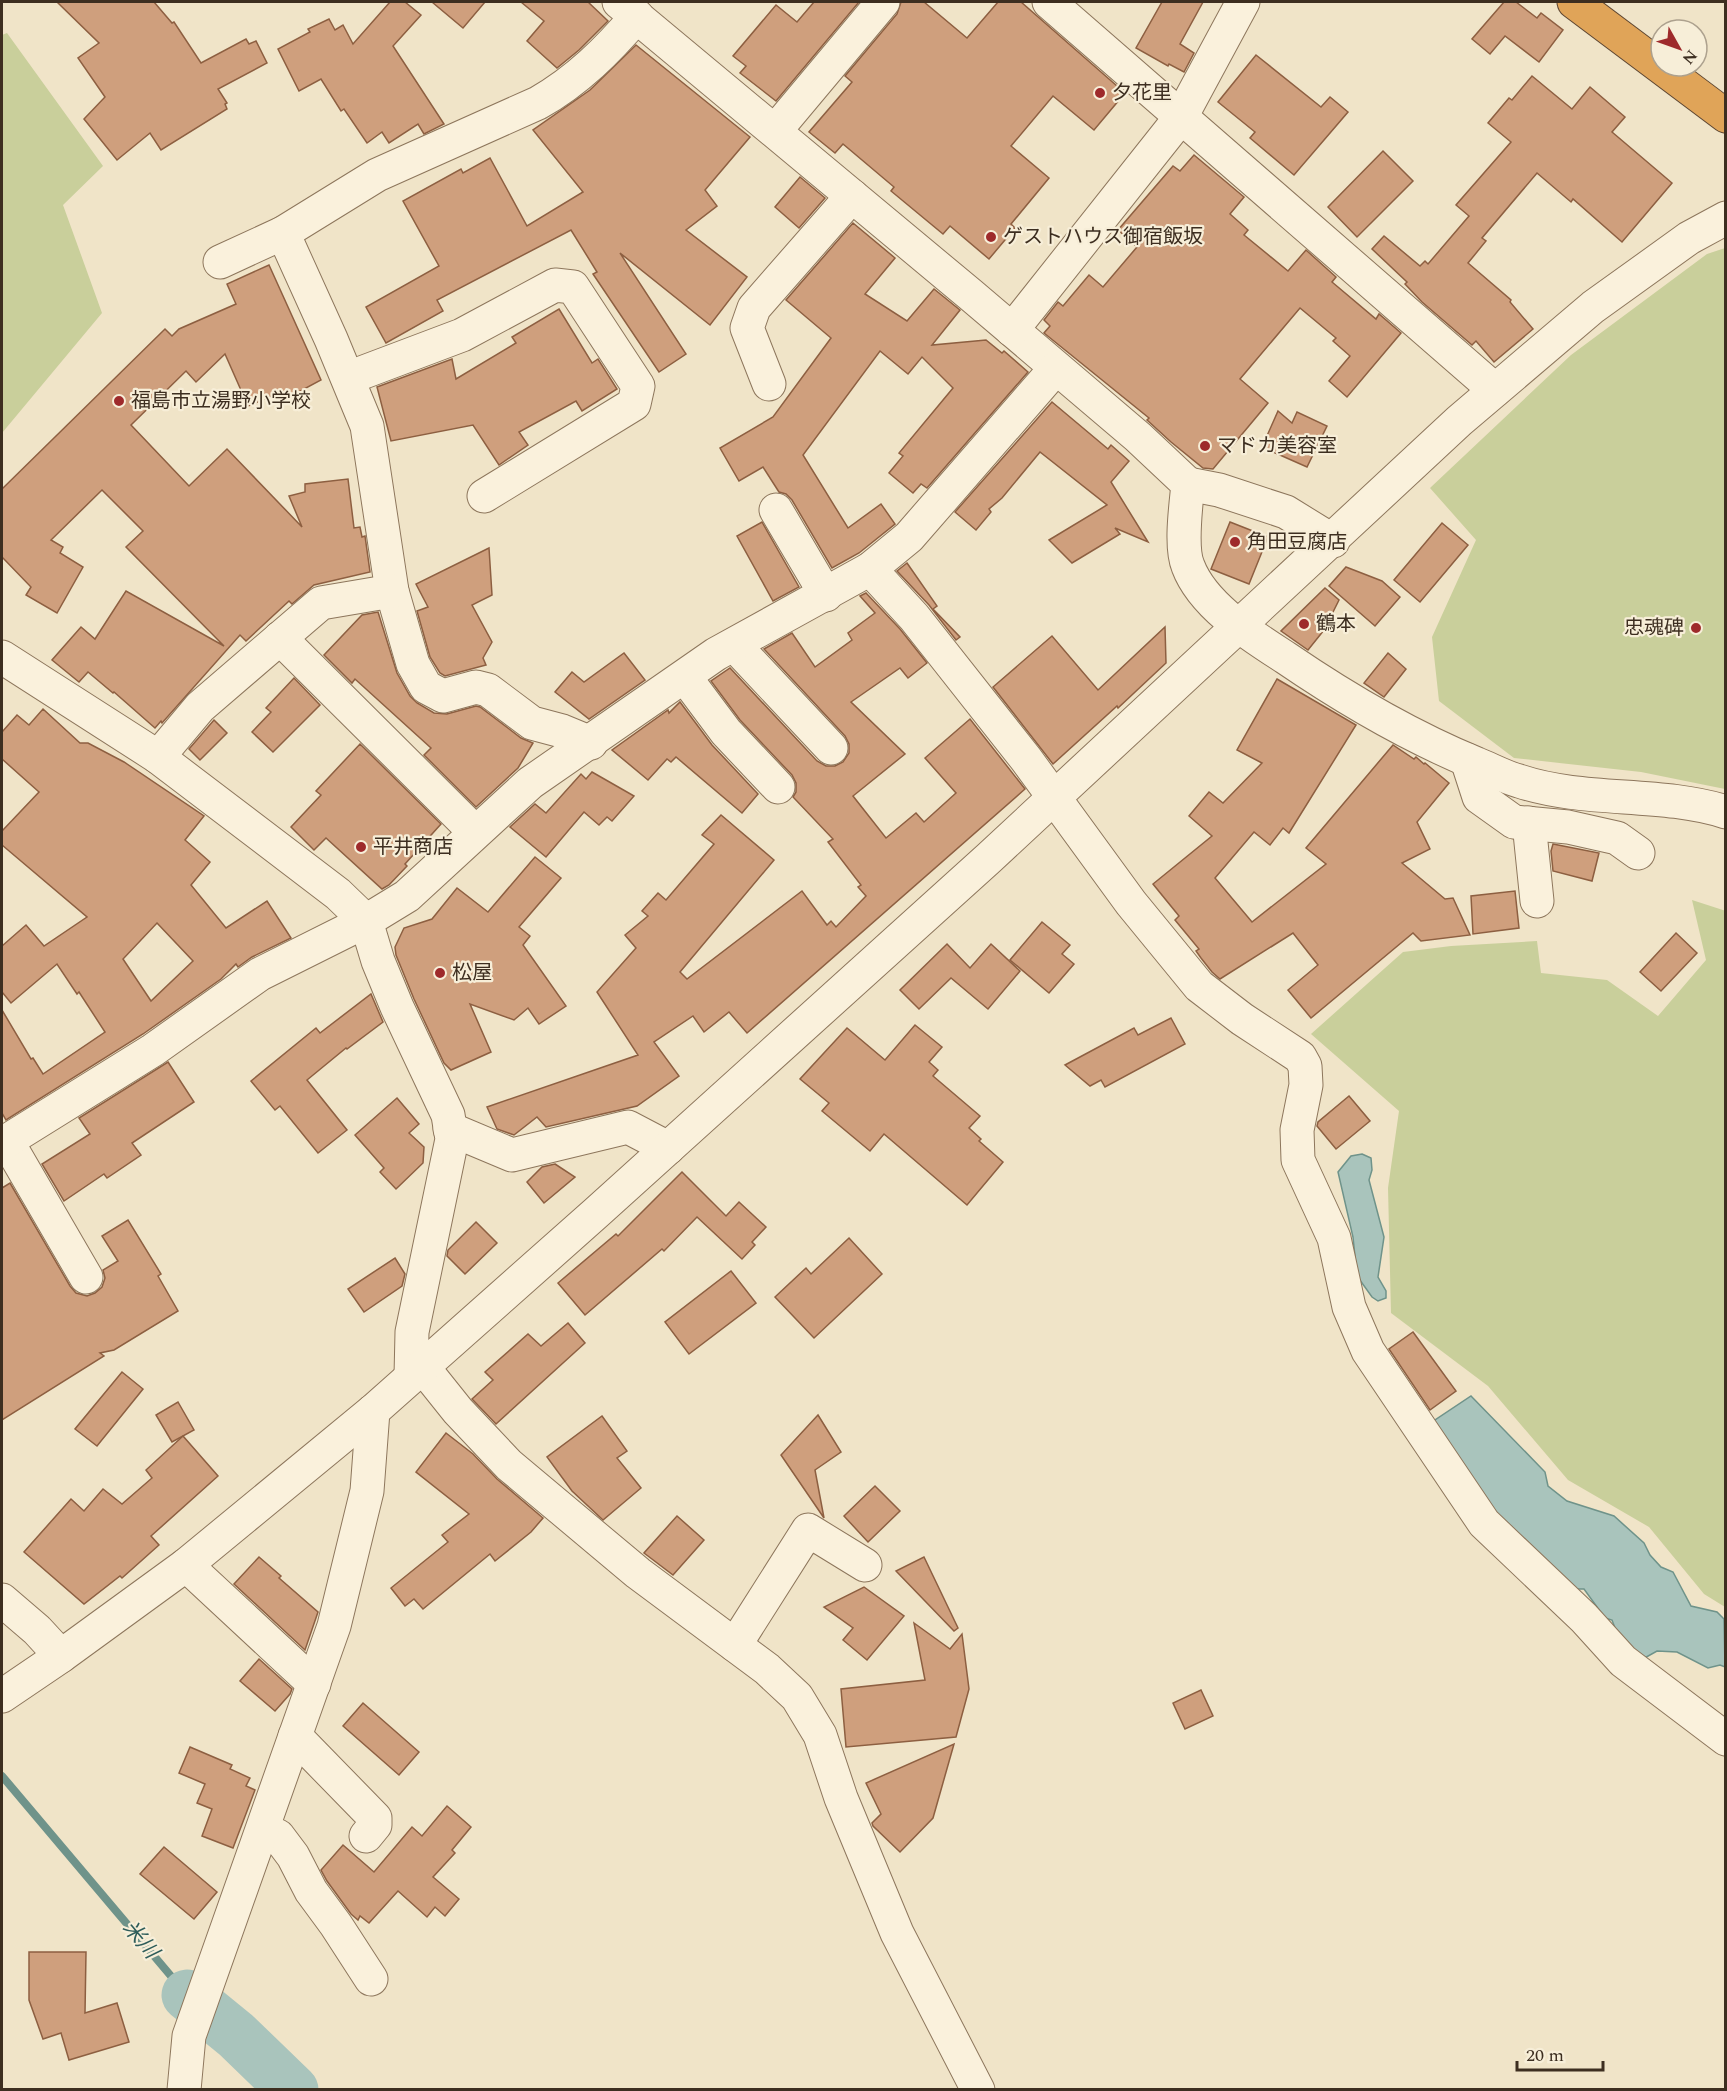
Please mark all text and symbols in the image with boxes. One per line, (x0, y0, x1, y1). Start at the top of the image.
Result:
north arrow (1649, 18, 1709, 78)
text: N (1676, 44, 1703, 70)
place label: 夕花里 (1112, 78, 1172, 108)
marker: 夕花里 (1093, 86, 1107, 100)
place label: ゲストハウス御宿飯坂 (1003, 222, 1203, 252)
marker: ゲストハウス御宿飯坂 (984, 230, 998, 244)
place label: 福島市立湯野小学校 (131, 386, 311, 416)
marker: 福島市立湯野小学校 (112, 394, 126, 408)
place label: マドカ美容室 (1217, 431, 1337, 461)
marker: マドカ美容室 (1198, 439, 1212, 453)
place label: 角田豆腐店 (1247, 527, 1347, 557)
marker: 角田豆腐店 (1228, 535, 1242, 549)
place label: 鶴本 (1316, 609, 1356, 639)
place label: 忠魂碑 (1624, 613, 1684, 643)
marker: 鶴本 (1297, 617, 1311, 631)
marker: 忠魂碑 (1689, 621, 1703, 635)
place label: 平井商店 (373, 832, 453, 862)
marker: 平井商店 (354, 840, 368, 854)
place label: 松屋 (452, 958, 492, 988)
marker: 松屋 (433, 966, 447, 980)
water label: 米川 (114, 1914, 167, 1968)
scale bar (1517, 2034, 1602, 2072)
text: 20 m (1526, 2042, 1564, 2069)

